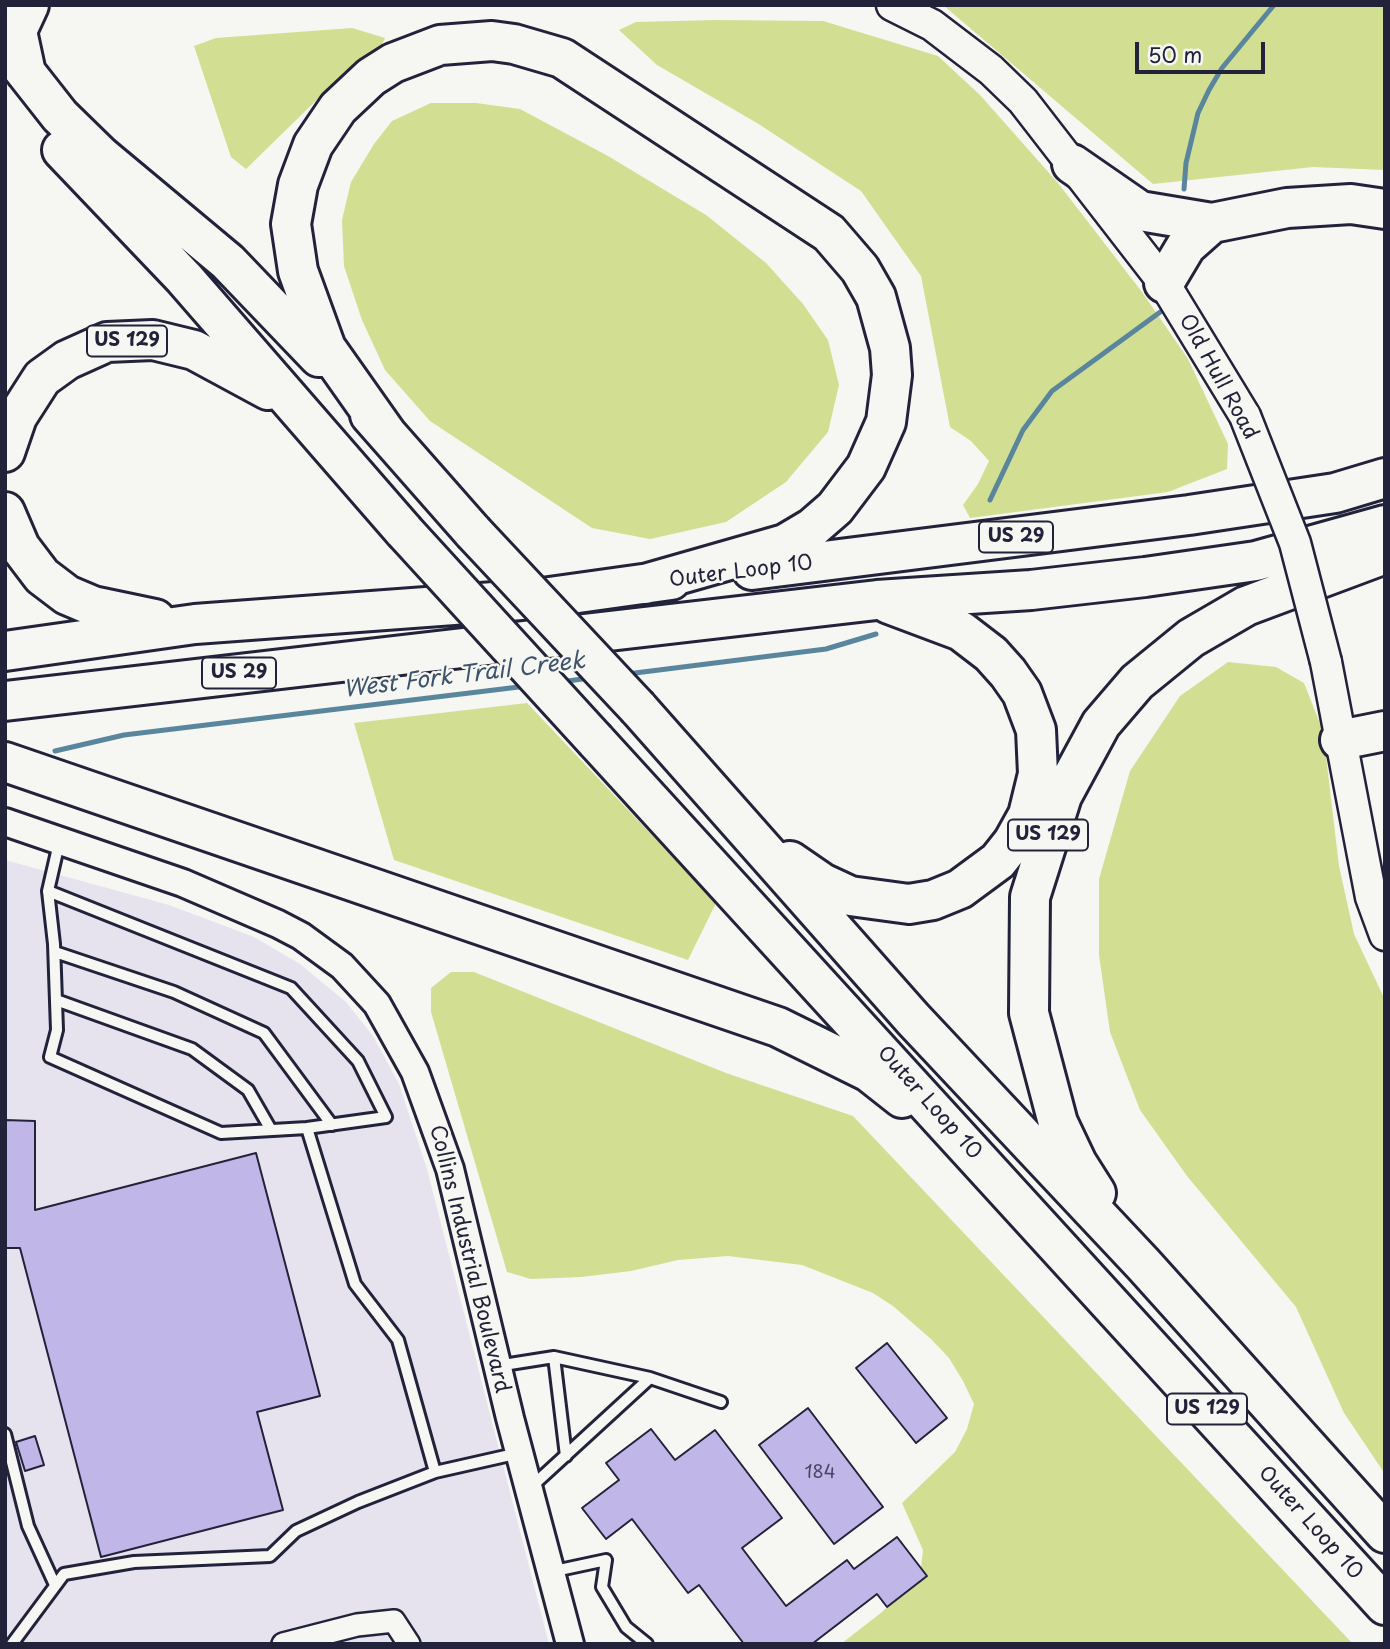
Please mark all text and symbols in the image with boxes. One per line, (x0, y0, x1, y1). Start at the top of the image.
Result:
scale bar (1138, 28, 1268, 72)
text: 50 m (1148, 38, 1202, 70)
street label: Old Hull Road (1173, 310, 1263, 444)
road number: US 129 (87, 326, 167, 356)
road number: US 29 (979, 522, 1053, 552)
street label: Outer Loop 10 (668, 551, 814, 593)
water label: West Fork Trail Creek (341, 647, 587, 705)
road number: US 29 (202, 658, 276, 688)
road number: US 129 (1008, 820, 1088, 850)
street label: Outer Loop 10 (871, 1041, 987, 1165)
street label: Collins Industrial Boulevard (423, 1122, 515, 1396)
road number: US 129 (1167, 1394, 1247, 1424)
street label: Outer Loop 10 (1252, 1461, 1368, 1585)
house number: 184 (804, 1462, 836, 1484)

